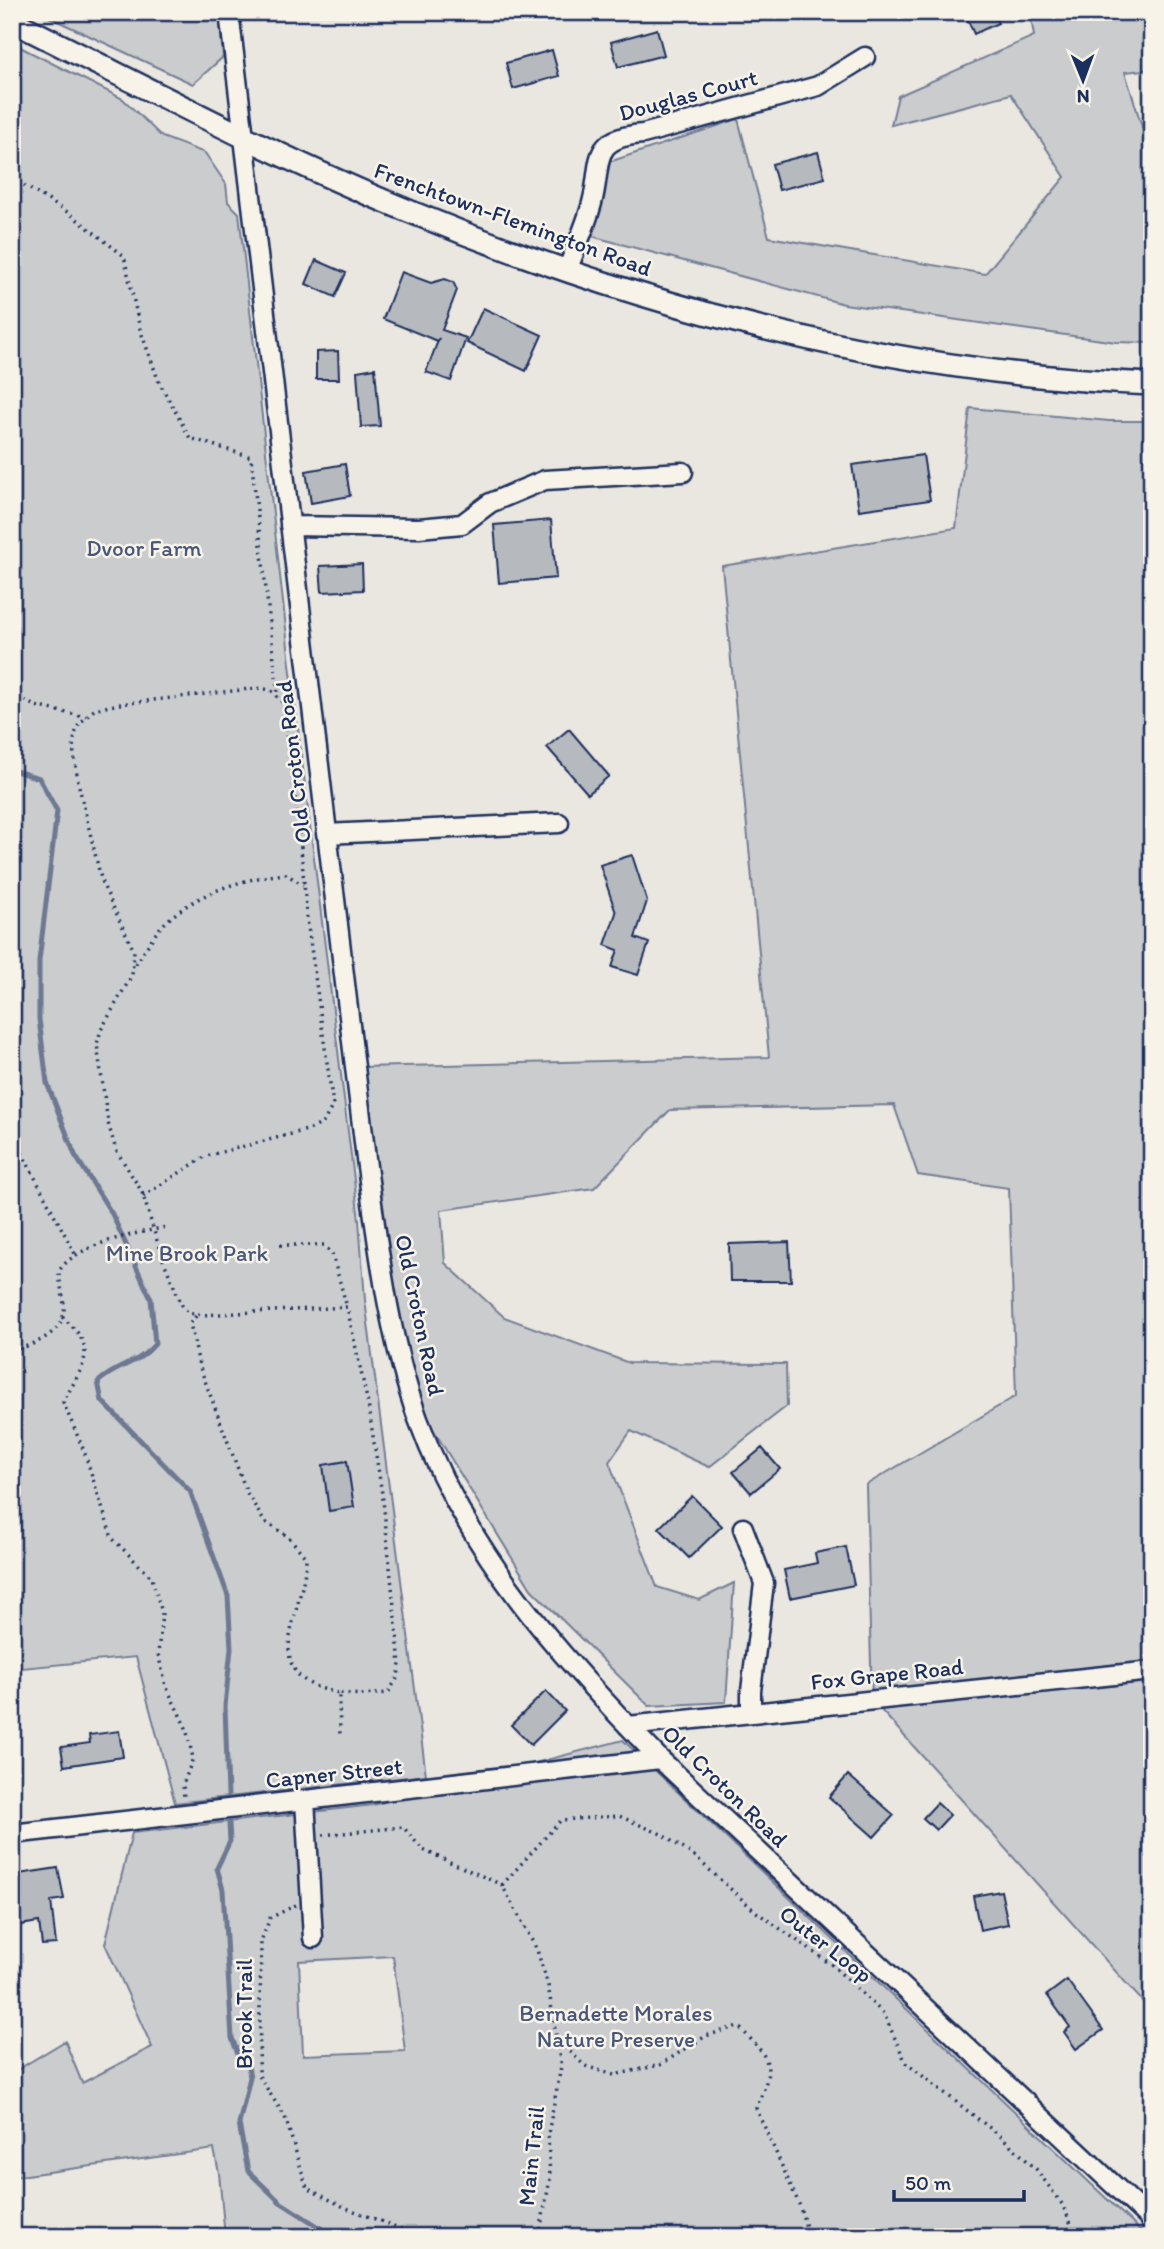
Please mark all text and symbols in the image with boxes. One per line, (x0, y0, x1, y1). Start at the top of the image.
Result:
north arrow (1048, 46, 1118, 116)
street label: Douglas Court (616, 63, 761, 127)
text: N (1077, 85, 1090, 108)
street label: Frenchtown-Flemington Road (371, 156, 655, 282)
park label: Dvoor Farm (86, 534, 202, 562)
street label: Old Croton Road (269, 678, 317, 845)
street label: Old Croton Road (389, 1232, 451, 1399)
park label: Mine Brook Park (106, 1239, 268, 1267)
street label: Fox Grape Road (809, 1652, 965, 1696)
street label: Old Croton Road (656, 1719, 794, 1853)
street label: Capner Street (264, 1752, 404, 1794)
street label: Outer Loop (774, 1899, 878, 1989)
street label: Brook Trail (230, 1958, 258, 2069)
park label: Bernadette Morales Nature Preserve (519, 1999, 713, 2053)
street label: Main Trail (512, 2104, 550, 2207)
scale bar (894, 2158, 1024, 2202)
text: 50 m (905, 2170, 952, 2195)

